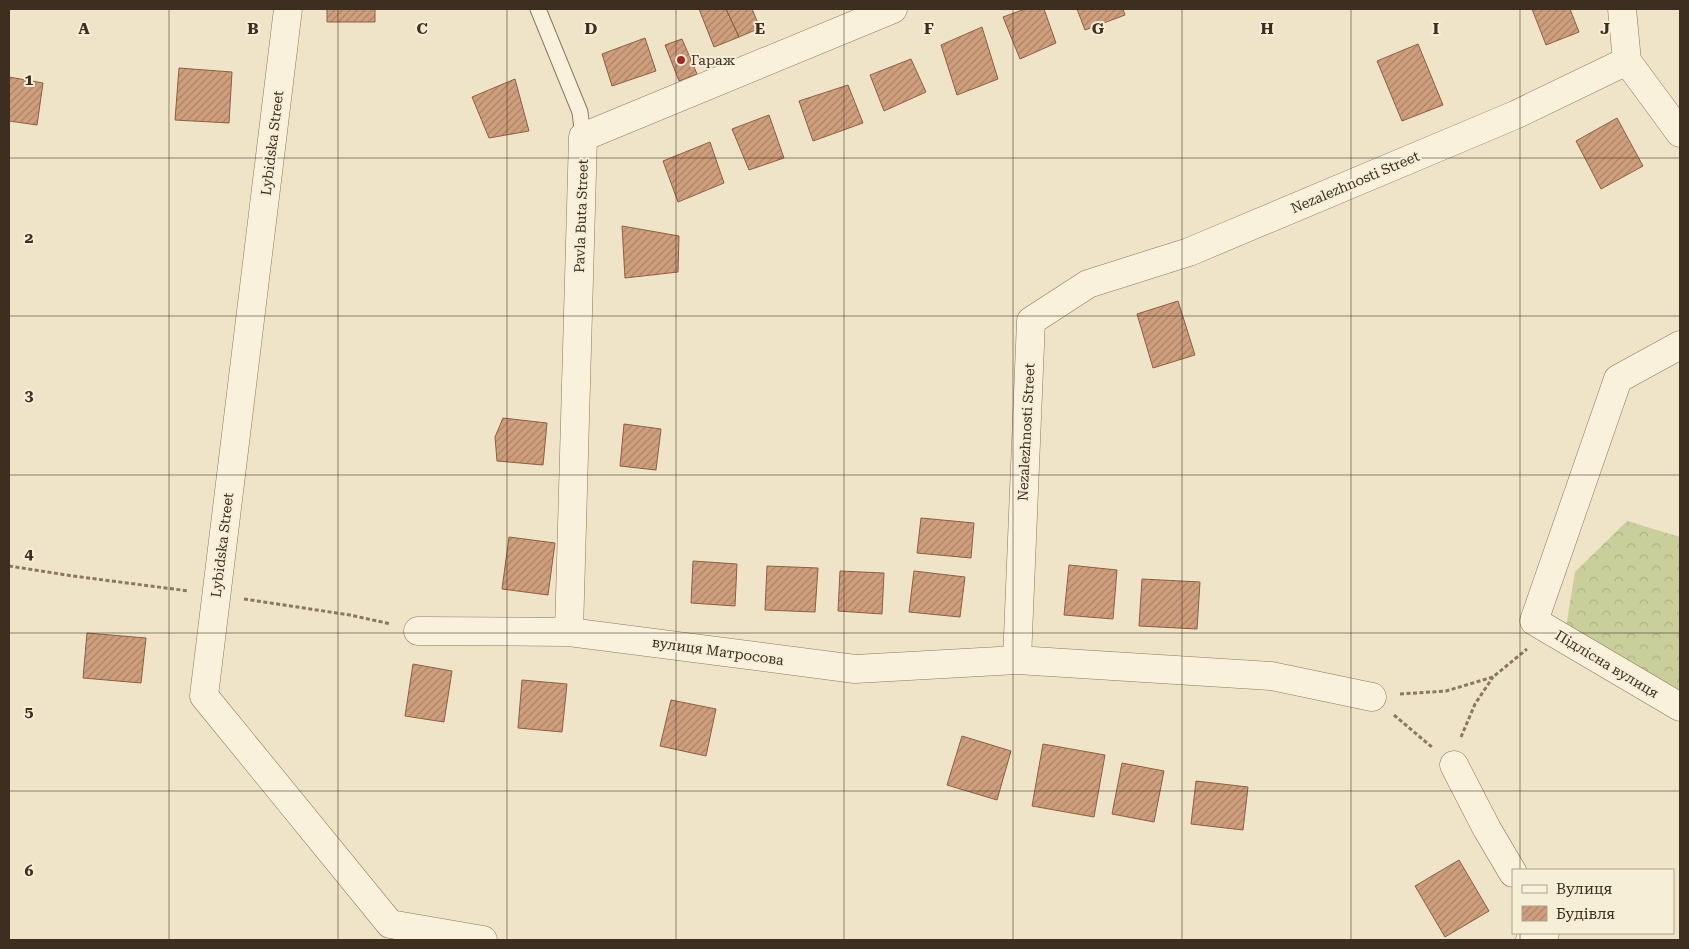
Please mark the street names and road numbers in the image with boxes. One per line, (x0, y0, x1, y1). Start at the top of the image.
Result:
street label: Lybidska Street (258, 90, 286, 196)
street label: Nezalezhnosti Street (1288, 148, 1422, 216)
street label: Pavla Buta Street (571, 159, 591, 273)
street label: Nezalezhnosti Street (1014, 363, 1038, 501)
street label: Lybidska Street (208, 492, 236, 598)
street label: Підлісна вулиця (1553, 627, 1661, 701)
street label: вулиця Матросова (651, 634, 785, 668)

